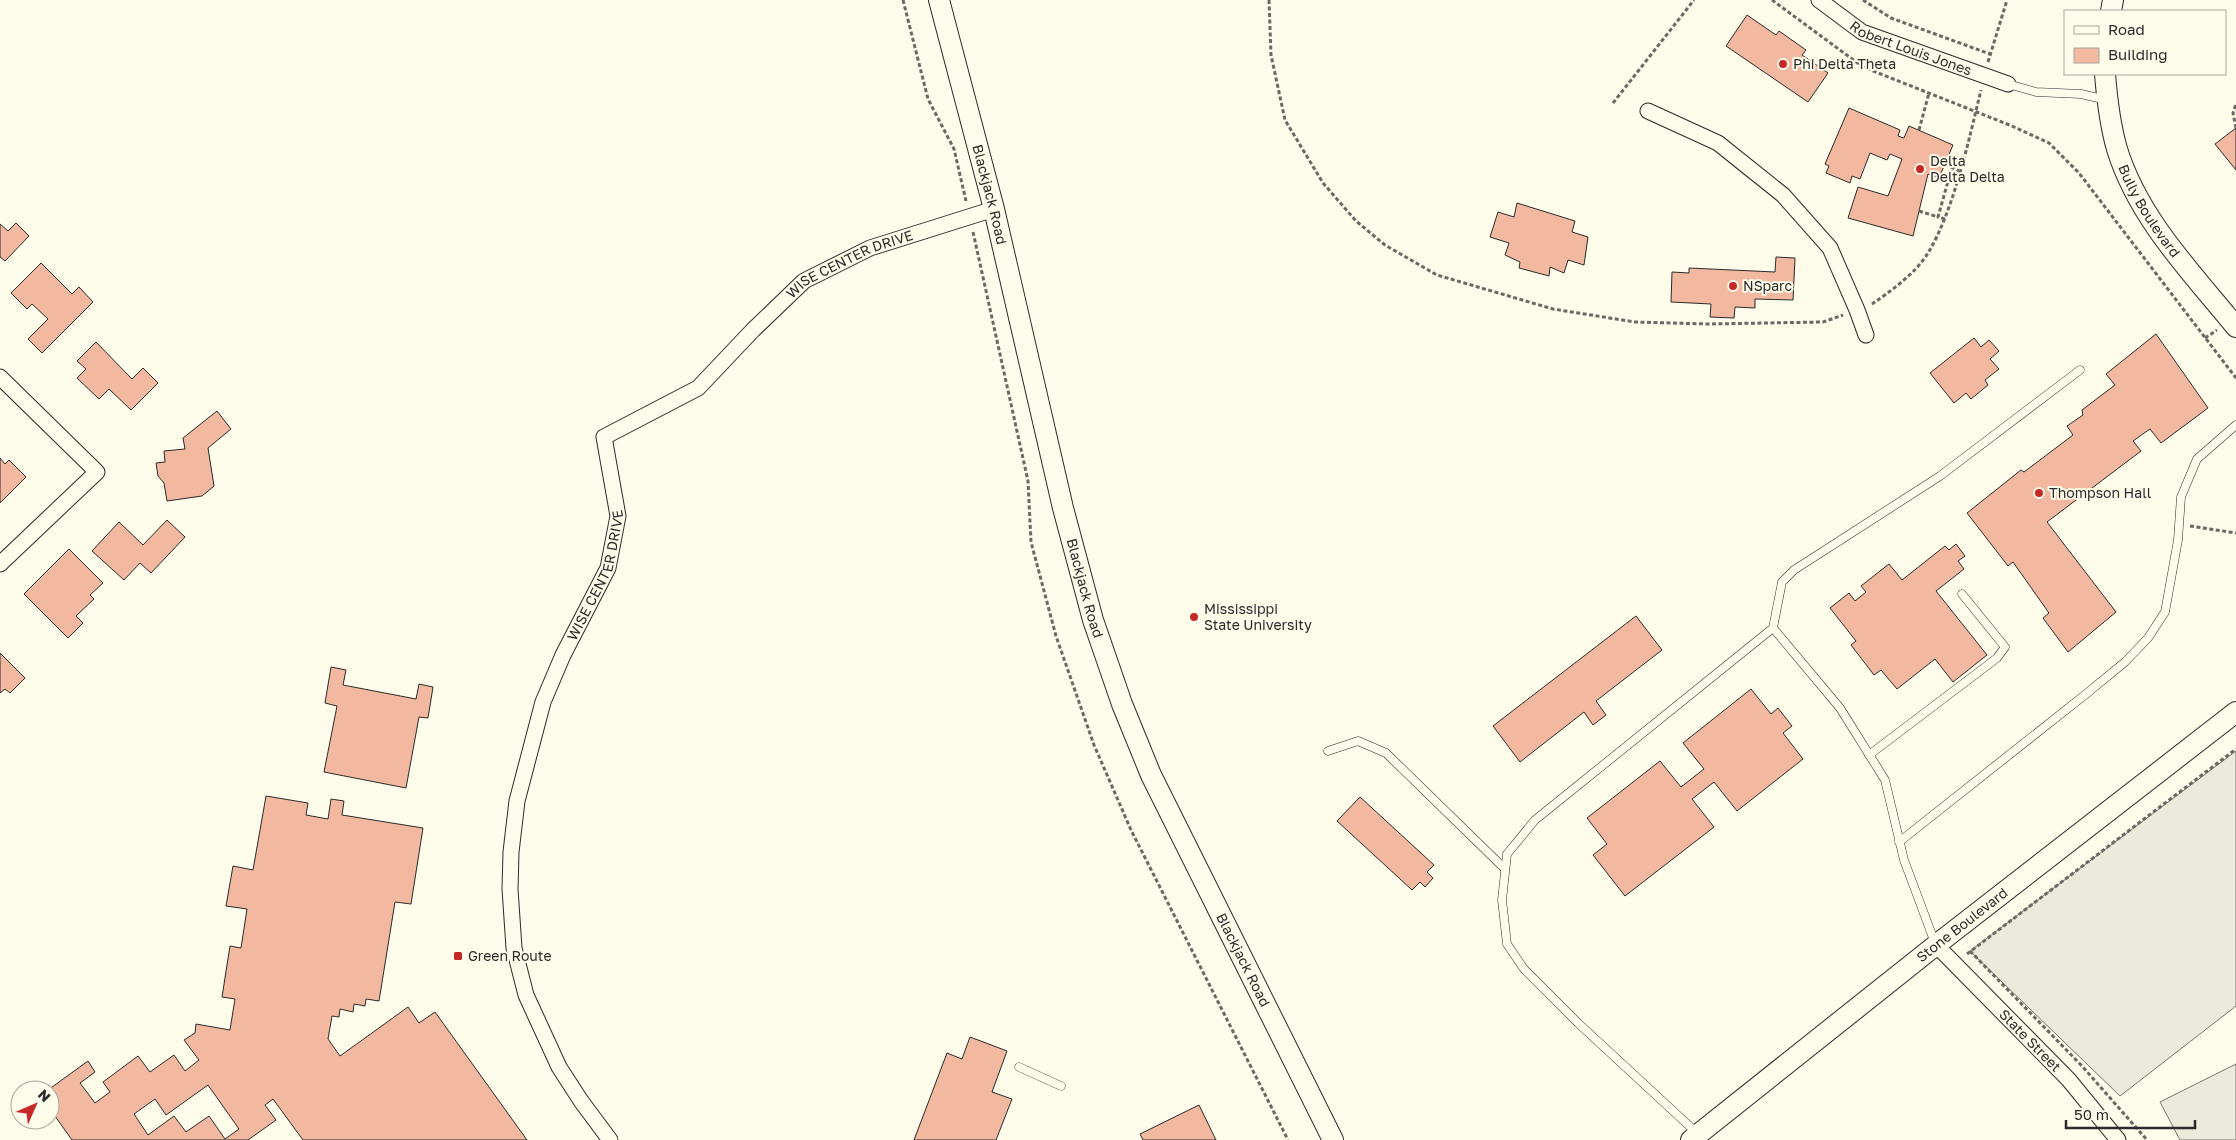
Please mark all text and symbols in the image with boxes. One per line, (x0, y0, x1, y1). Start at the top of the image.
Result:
legend (2064, 10, 2226, 75)
street label: Robert Louis Jones (1847, 17, 1974, 78)
text: Road (2108, 20, 2145, 38)
text: Building (2108, 45, 2168, 63)
place label: Phi Delta Theta (1793, 55, 1896, 72)
marker: Phi Delta Theta (1777, 58, 1789, 70)
street label: Blackjack Road (969, 143, 1011, 246)
place label: Delta Delta Delta (1930, 152, 2005, 185)
street label: Bully Boulevard (2115, 162, 2184, 260)
marker: Delta Delta Delta (1914, 163, 1926, 175)
street label: WISE CENTER DRIVE (782, 226, 915, 302)
place label: NSparc (1743, 277, 1792, 294)
marker: NSparc (1727, 280, 1739, 292)
place label: Thompson Hall (2049, 484, 2151, 501)
marker: Thompson Hall (2033, 487, 2045, 499)
street label: WISE CENTER DRIVE (563, 509, 626, 643)
street label: Blackjack Road (1064, 536, 1107, 640)
place label: Mississippi State University (1204, 600, 1312, 633)
marker: Mississippi State University (1188, 611, 1200, 623)
street label: Stone Boulevard (1913, 884, 2011, 965)
street label: Blackjack Road (1213, 910, 1274, 1009)
place label: Green Route (468, 947, 552, 964)
marker: Green Route (452, 950, 464, 962)
street label: State Street (1996, 1005, 2065, 1075)
north arrow (10, 1080, 60, 1130)
text: N (35, 1086, 54, 1105)
scale bar (2066, 1098, 2195, 1130)
text: 50 m (2074, 1105, 2109, 1123)

